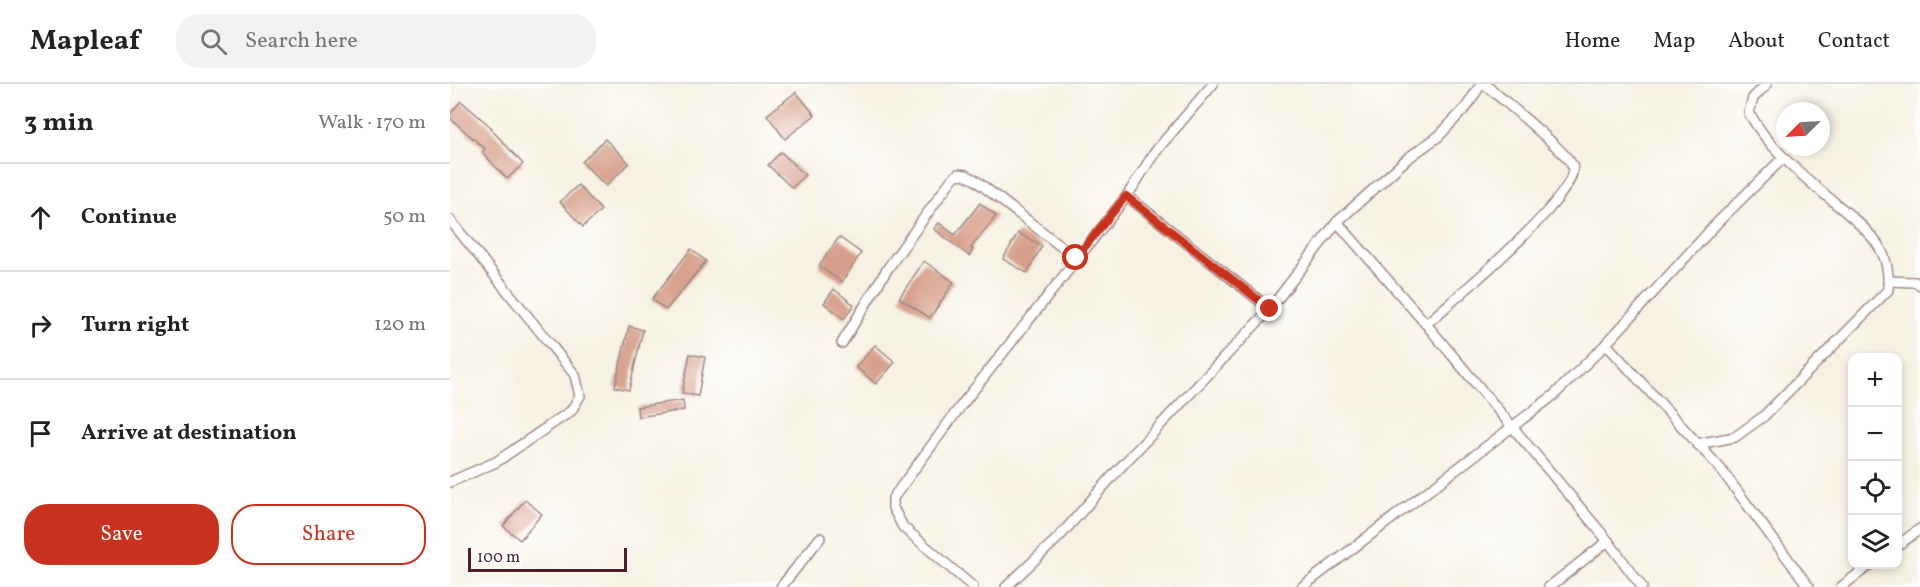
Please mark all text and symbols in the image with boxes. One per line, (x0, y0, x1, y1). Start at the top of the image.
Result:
search box (176, 14, 596, 68)
text: Mapleaf (30, 22, 140, 61)
icon: search (197, 25, 230, 58)
text: Search here (245, 26, 358, 57)
text: Home (1565, 27, 1620, 56)
text: Map (1653, 27, 1695, 56)
text: About (1728, 27, 1785, 56)
text: Contact (1818, 27, 1890, 56)
north arrow (1776, 102, 1830, 156)
text: 3 min (24, 105, 94, 141)
text: Walk · 170 m (318, 109, 426, 137)
icon: ahead (24, 201, 57, 234)
text: Continue (81, 202, 177, 233)
text: 50 m (383, 203, 426, 231)
route start (1062, 244, 1088, 270)
route end (1256, 295, 1282, 321)
icon: right (24, 309, 57, 342)
text: Turn right (81, 310, 189, 341)
text: 120 m (374, 311, 426, 339)
map controls (1848, 353, 1902, 569)
button: + (1848, 353, 1902, 407)
button: − (1848, 407, 1902, 461)
icon: arrive (24, 417, 57, 450)
text: Arrive at destination (81, 418, 297, 449)
button: locate (1848, 461, 1902, 515)
button: Save (24, 504, 219, 565)
button: Share (231, 504, 426, 565)
button: layers (1848, 515, 1902, 569)
scale bar (468, 545, 627, 572)
text: 100 m (477, 547, 520, 569)

